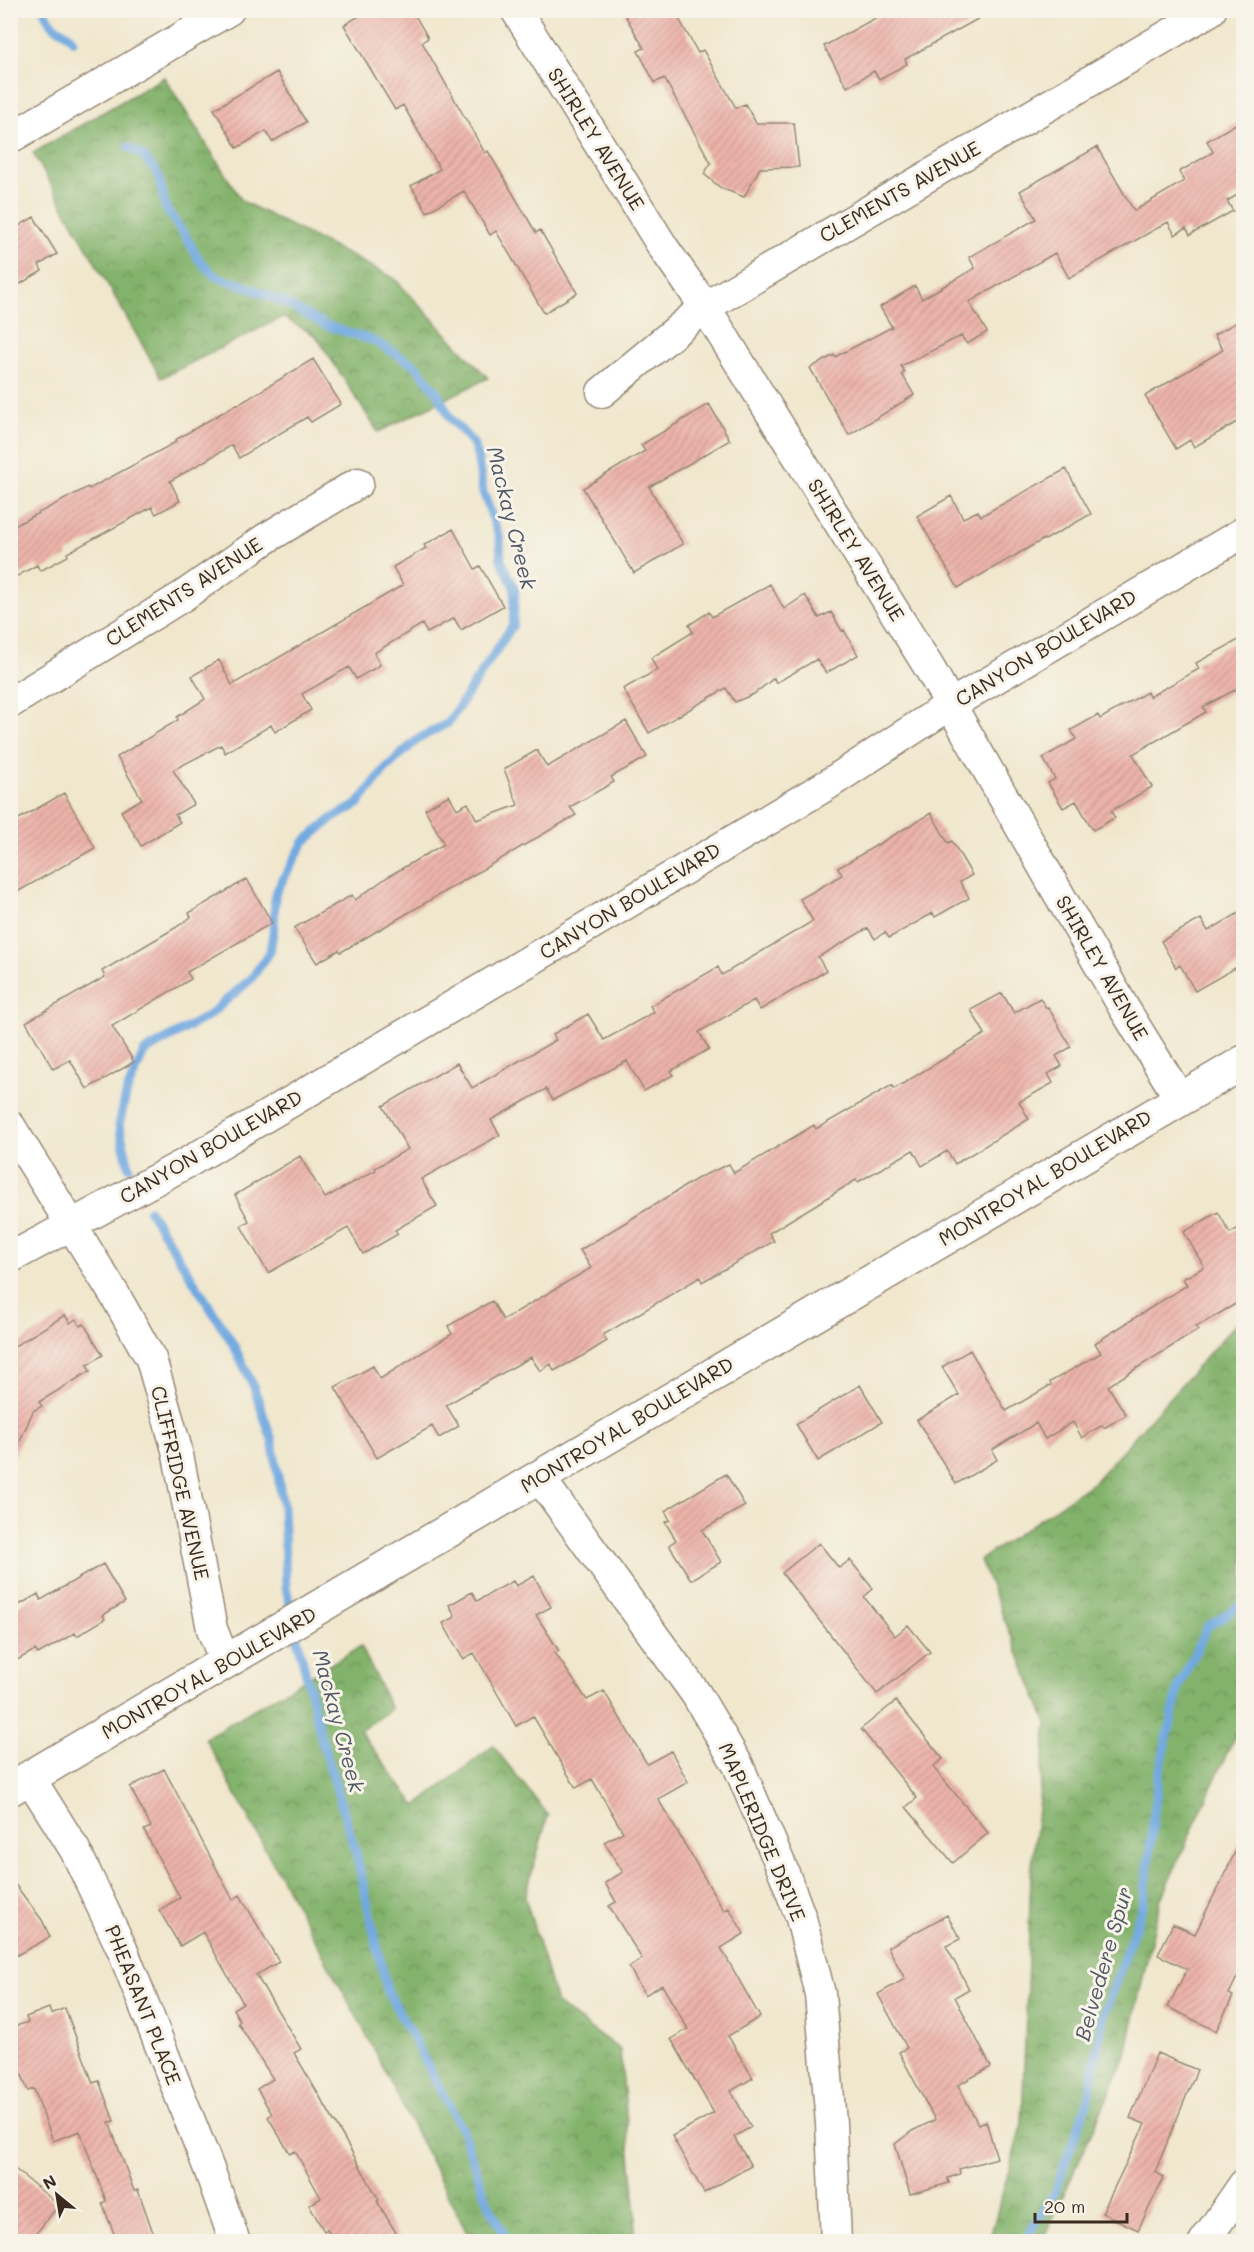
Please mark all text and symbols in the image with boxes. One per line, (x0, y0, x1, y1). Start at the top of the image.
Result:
street label: SHIRLEY AVENUE (543, 62, 651, 215)
street label: CLEMENTS AVENUE (814, 134, 985, 248)
water label: Mackay Creek (482, 443, 544, 593)
street label: SHIRLEY AVENUE (803, 473, 911, 626)
street label: CLEMENTS AVENUE (100, 531, 267, 652)
street label: CANYON BOULEVARD (950, 583, 1141, 712)
street label: CANYON BOULEVARD (534, 836, 725, 965)
street label: SHIRLEY AVENUE (1051, 890, 1155, 1045)
street label: CANYON BOULEVARD (114, 1083, 307, 1209)
street label: MONTROYAL BOULEVARD (933, 1103, 1156, 1251)
street label: MONTROYAL BOULEVARD (515, 1350, 738, 1498)
street label: CLIFFRIDGE AVENUE (146, 1383, 216, 1582)
street label: MONTROYAL BOULEVARD (96, 1600, 321, 1744)
water label: Mackay Creek (307, 1646, 372, 1796)
street label: MAPLERIDGE DRIVE (714, 1738, 812, 1925)
water label: Belvedere Spur (1068, 1884, 1137, 2044)
street label: PHEASANT PLACE (100, 1921, 188, 2088)
north arrow (27, 2165, 87, 2225)
text: N (39, 2169, 60, 2194)
scale bar (1035, 2186, 1126, 2224)
text: 20 m (1044, 2194, 1085, 2218)

